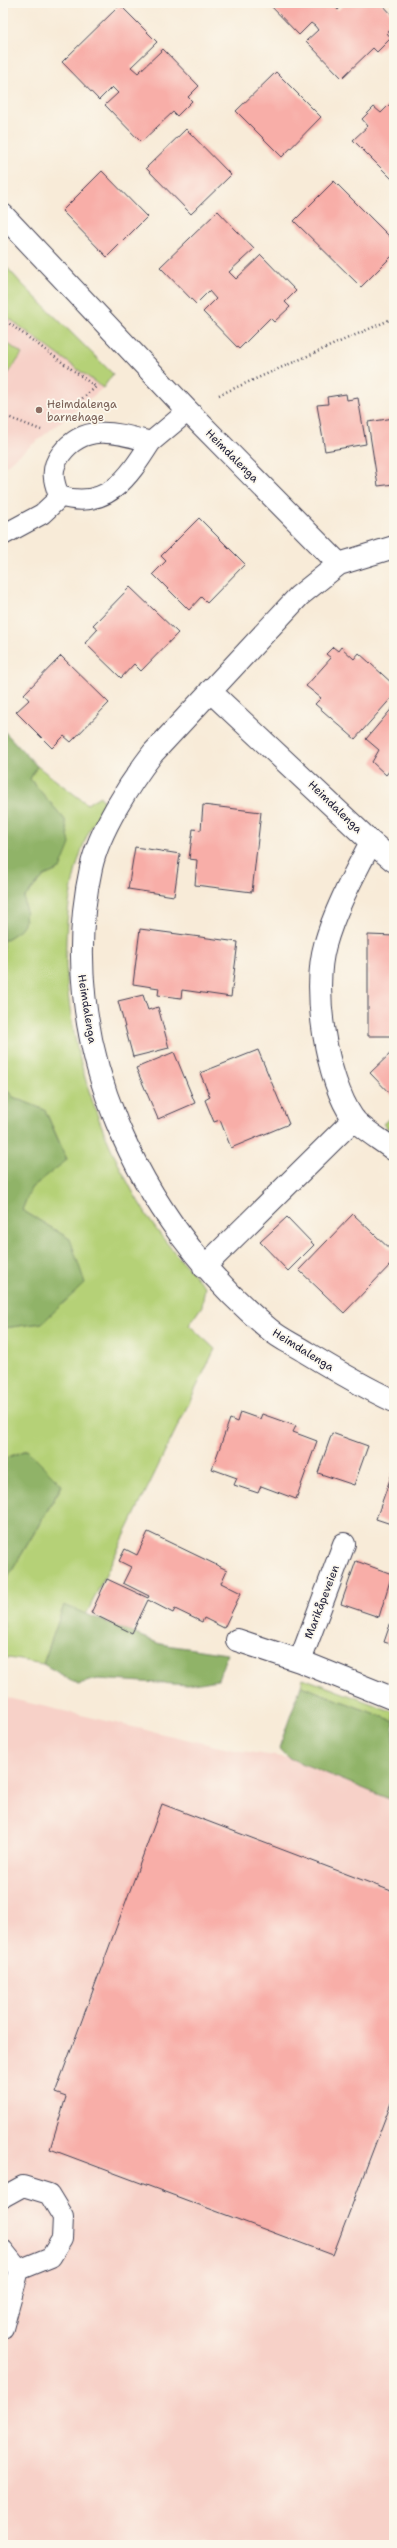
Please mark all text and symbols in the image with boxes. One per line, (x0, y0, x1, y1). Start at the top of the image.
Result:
place label: Heimdalenga barnehage (47, 397, 117, 425)
marker: Heimdalenga barnehage (34, 405, 44, 415)
street label: Heimdalenga (202, 426, 262, 486)
street label: Heimdalenga (305, 777, 365, 837)
street label: Heimdalenga (74, 973, 100, 1045)
street label: Heimdalenga (269, 1325, 337, 1375)
street label: Marikåpeveien (301, 1563, 343, 1641)

